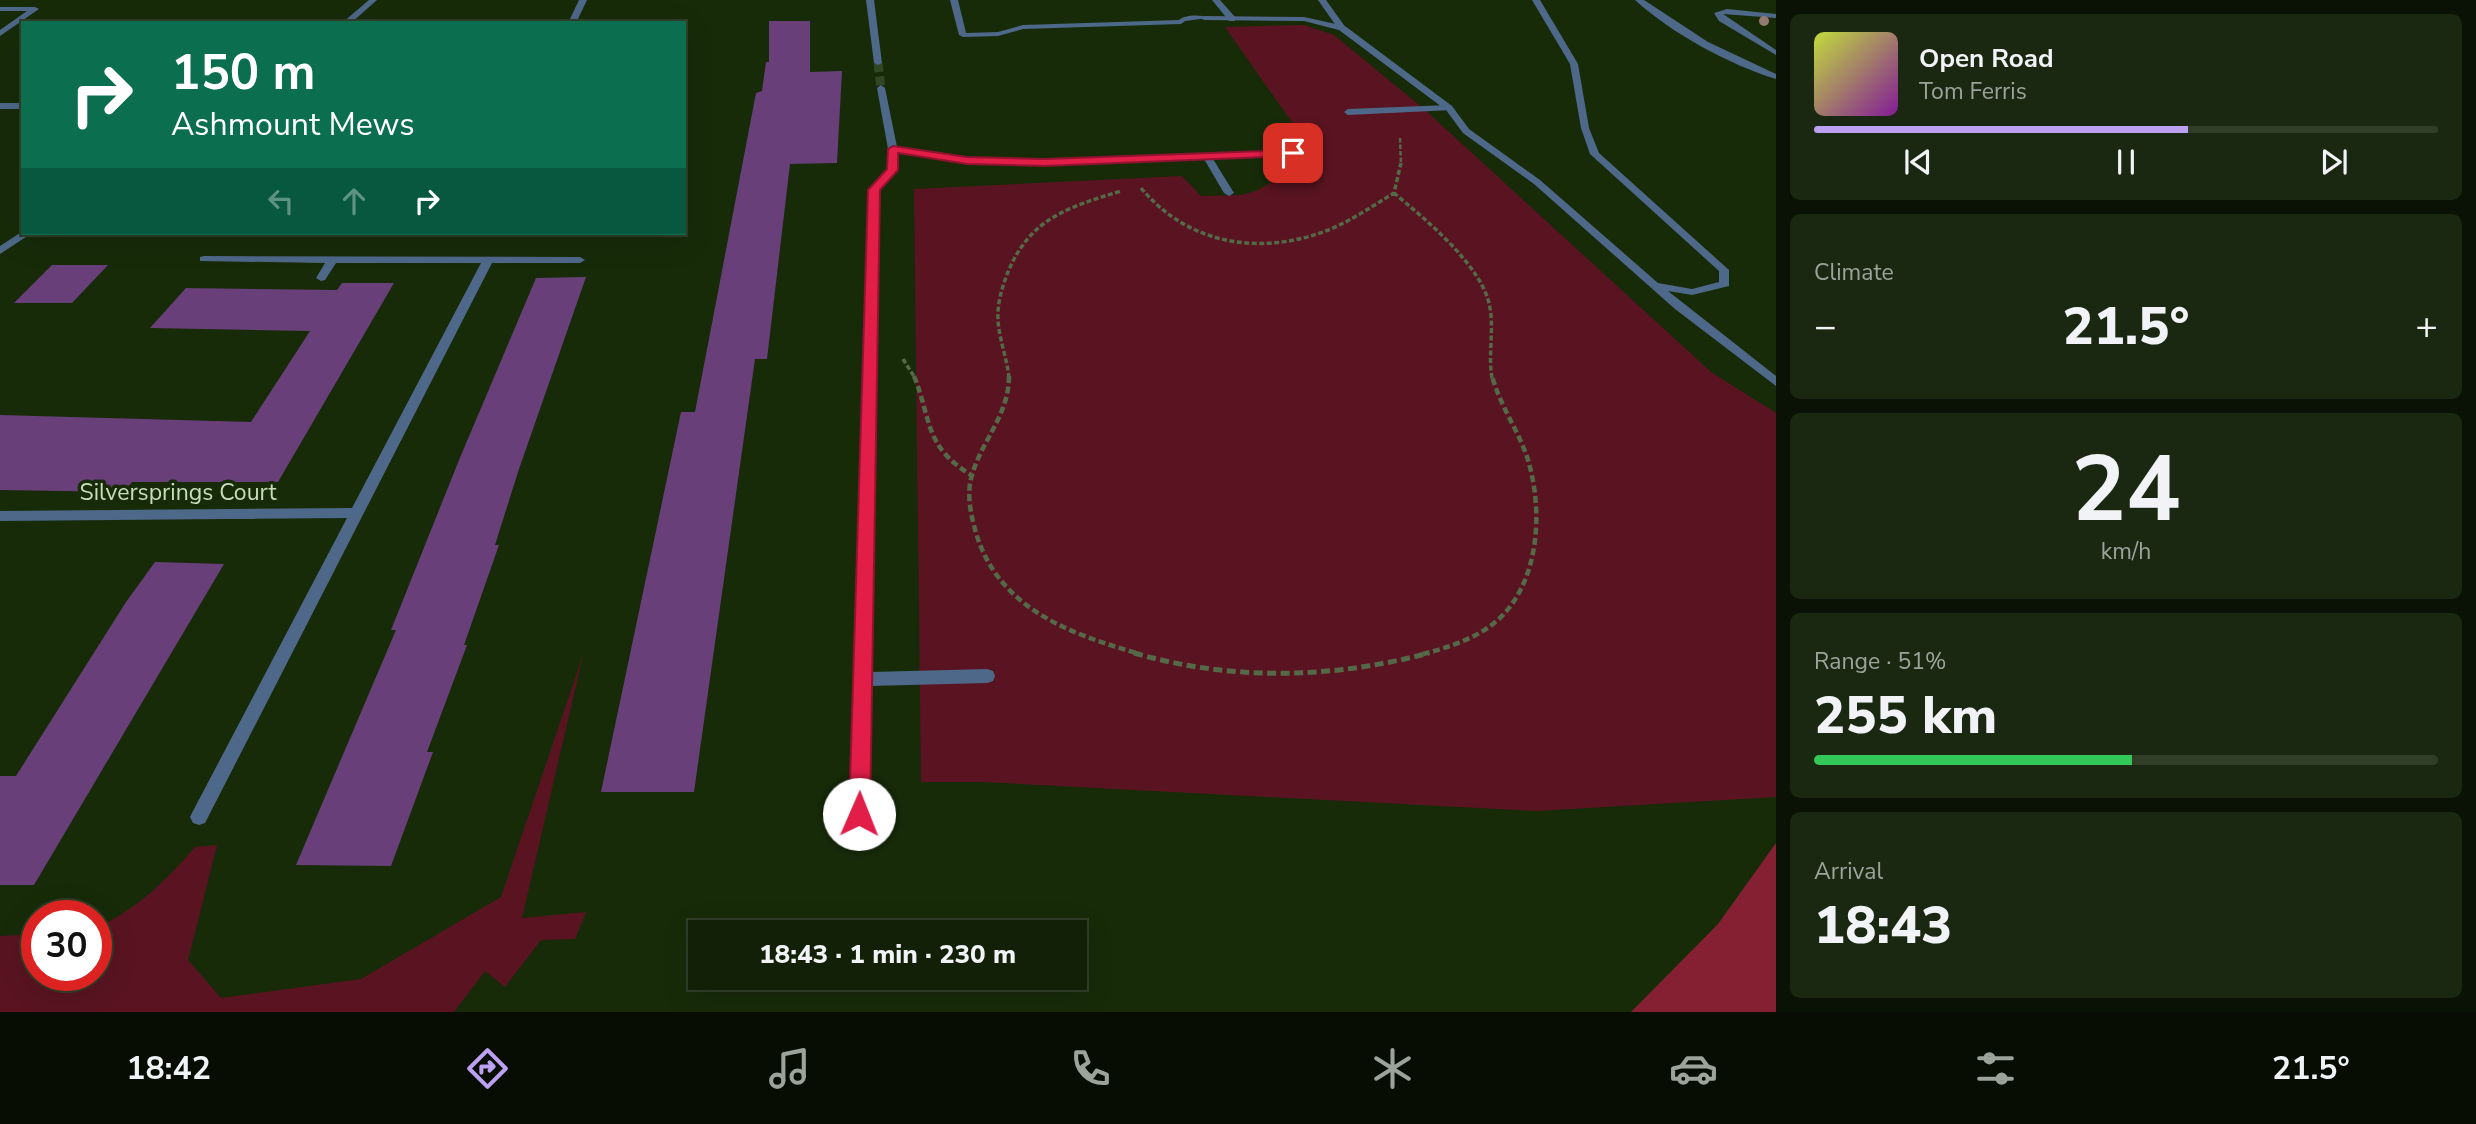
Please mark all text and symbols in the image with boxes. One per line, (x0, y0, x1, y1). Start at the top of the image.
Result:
text: 150 m (171, 39, 315, 106)
text: Open Road (1919, 41, 2054, 76)
icon: right (56, 49, 147, 140)
text: Tom Ferris (1919, 76, 2027, 107)
text: Ashmount Mews (171, 103, 415, 146)
pin (1263, 123, 1323, 183)
icon: arrive (1274, 134, 1312, 172)
icon: previous (1899, 143, 1937, 181)
icon: pause (2107, 143, 2145, 181)
icon: next (2315, 143, 2353, 181)
icon: left (262, 182, 300, 220)
icon: ahead (335, 182, 373, 220)
icon: right (408, 182, 446, 220)
text: Climate (1814, 257, 1894, 288)
text: 21.5° (2062, 291, 2190, 362)
text: − (1814, 301, 1837, 352)
text: + (2415, 301, 2438, 352)
text: 24 (2071, 428, 2181, 552)
street label: Silversprings Court (80, 477, 277, 508)
text: km/h (2101, 536, 2151, 567)
text: Range · 51% (1814, 646, 1946, 677)
text: 255 km (1814, 680, 1997, 751)
position arrow (822, 777, 896, 851)
text: Arrival (1814, 856, 1883, 887)
text: 18:43 (1814, 890, 1952, 961)
speed limit sign: 30 (21, 900, 112, 991)
text: 18:43 · 1 min · 230 m (759, 937, 1016, 972)
icon: directions (463, 1044, 512, 1093)
icon: music (765, 1044, 814, 1093)
icon: phone (1066, 1044, 1115, 1093)
icon: climate (1368, 1044, 1417, 1093)
icon: car (1669, 1044, 1718, 1093)
icon: filters (1971, 1044, 2020, 1093)
text: 18:42 (126, 1047, 211, 1090)
text: 21.5° (2272, 1047, 2350, 1090)

